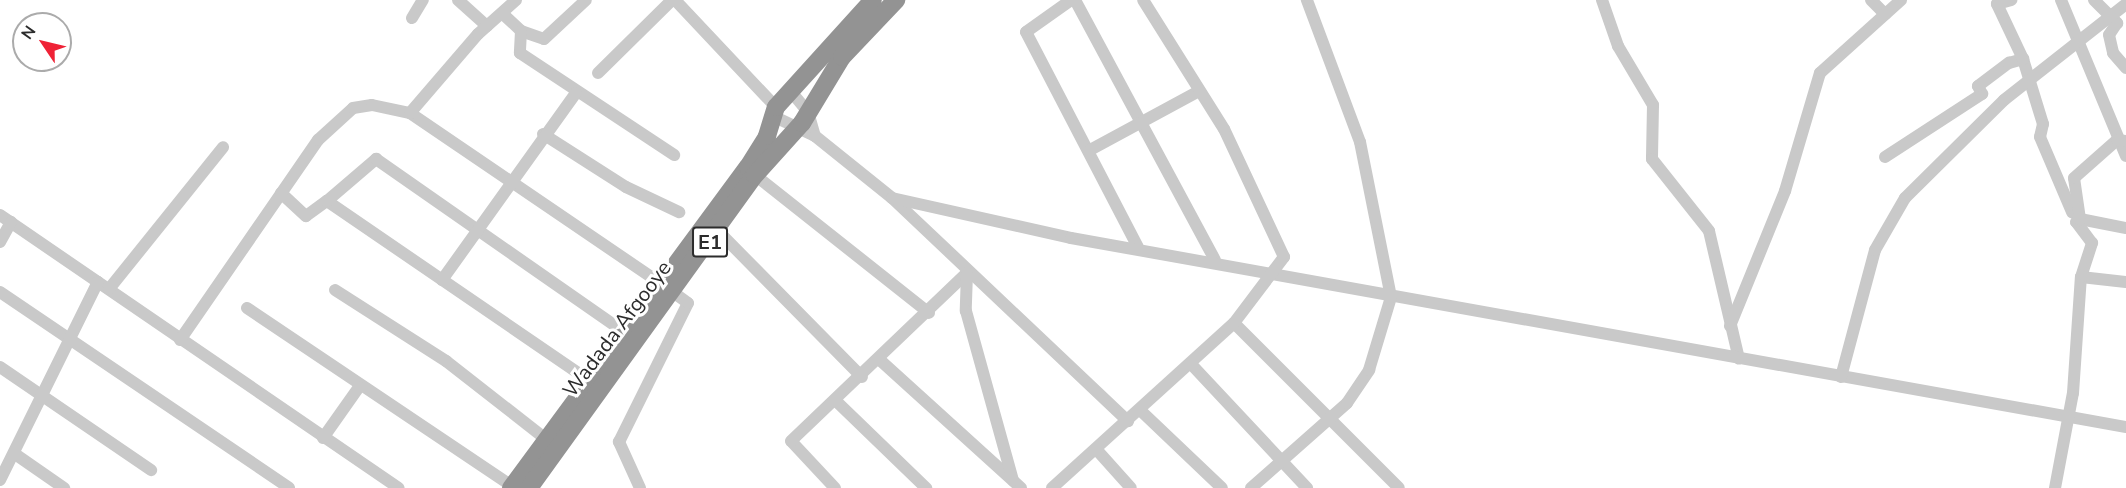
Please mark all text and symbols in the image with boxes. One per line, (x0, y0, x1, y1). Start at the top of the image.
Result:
north arrow (12, 12, 72, 72)
text: N (16, 22, 41, 44)
road number: E1 (692, 225, 728, 259)
street label: Wadada Afgooye (557, 256, 677, 402)

